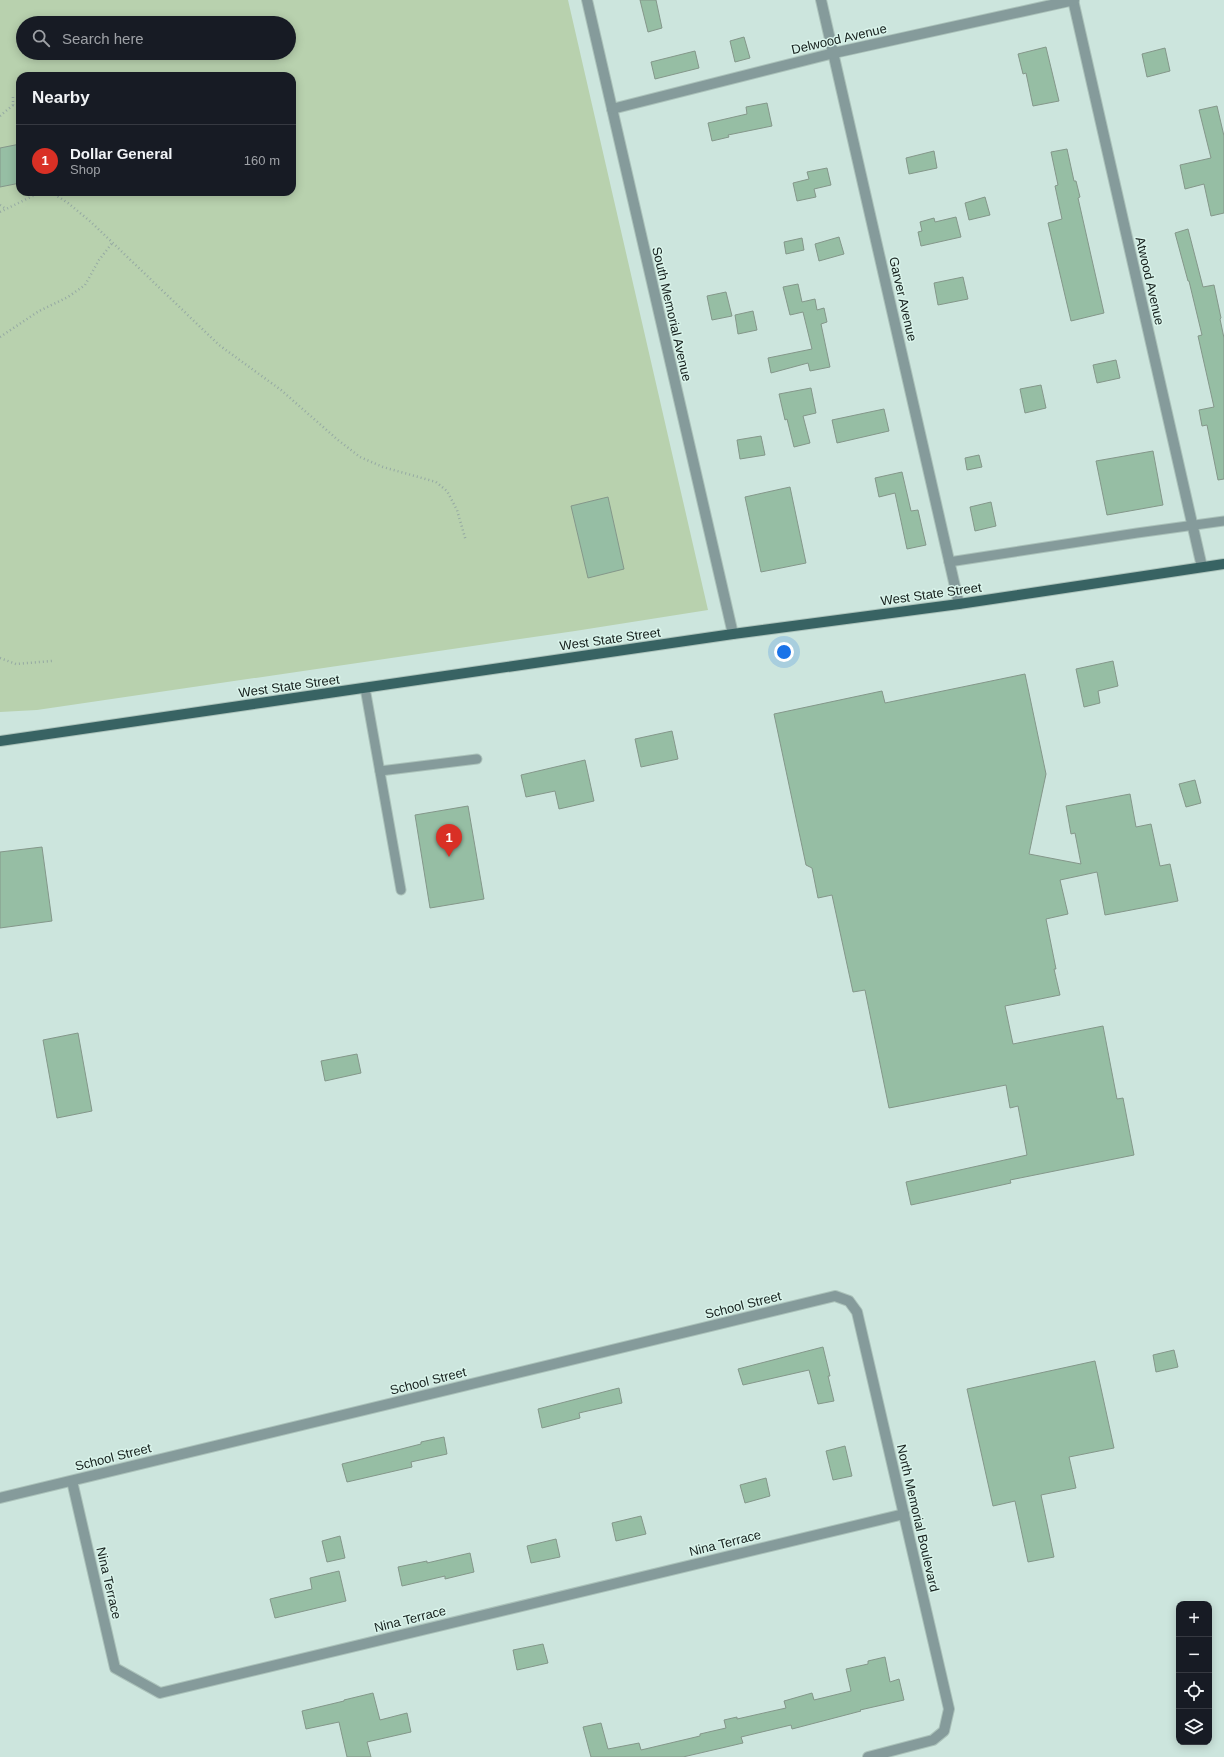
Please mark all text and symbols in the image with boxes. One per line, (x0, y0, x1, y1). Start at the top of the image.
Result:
search box (16, 16, 296, 60)
street label: Delwood Avenue (790, 21, 888, 57)
icon: search (30, 27, 52, 49)
text: Search here (62, 30, 144, 47)
text: Nearby (32, 88, 90, 107)
text: Dollar General (70, 145, 173, 162)
text: 1 (41, 153, 49, 168)
text: 160 m (244, 153, 280, 168)
text: Shop (70, 162, 100, 177)
street label: Atwood Avenue (1133, 235, 1167, 327)
street label: South Memorial Avenue (649, 245, 695, 383)
street label: Garver Avenue (886, 255, 920, 343)
street label: West State Street (880, 579, 983, 608)
street label: West State Street (559, 624, 662, 653)
your location (774, 642, 794, 662)
street label: West State Street (238, 671, 341, 700)
pin: 1 (436, 824, 462, 857)
street label: School Street (703, 1288, 783, 1322)
street label: School Street (388, 1364, 468, 1398)
street label: School Street (73, 1440, 153, 1474)
street label: North Memorial Boulevard (894, 1443, 942, 1593)
street label: Nina Terrace (688, 1527, 762, 1559)
street label: Nina Terrace (93, 1546, 125, 1620)
map controls (1176, 1601, 1212, 1745)
button: + (1176, 1601, 1212, 1637)
street label: Nina Terrace (373, 1603, 447, 1635)
button: − (1176, 1637, 1212, 1673)
button: locate (1176, 1673, 1212, 1709)
button: layers (1176, 1709, 1212, 1745)

